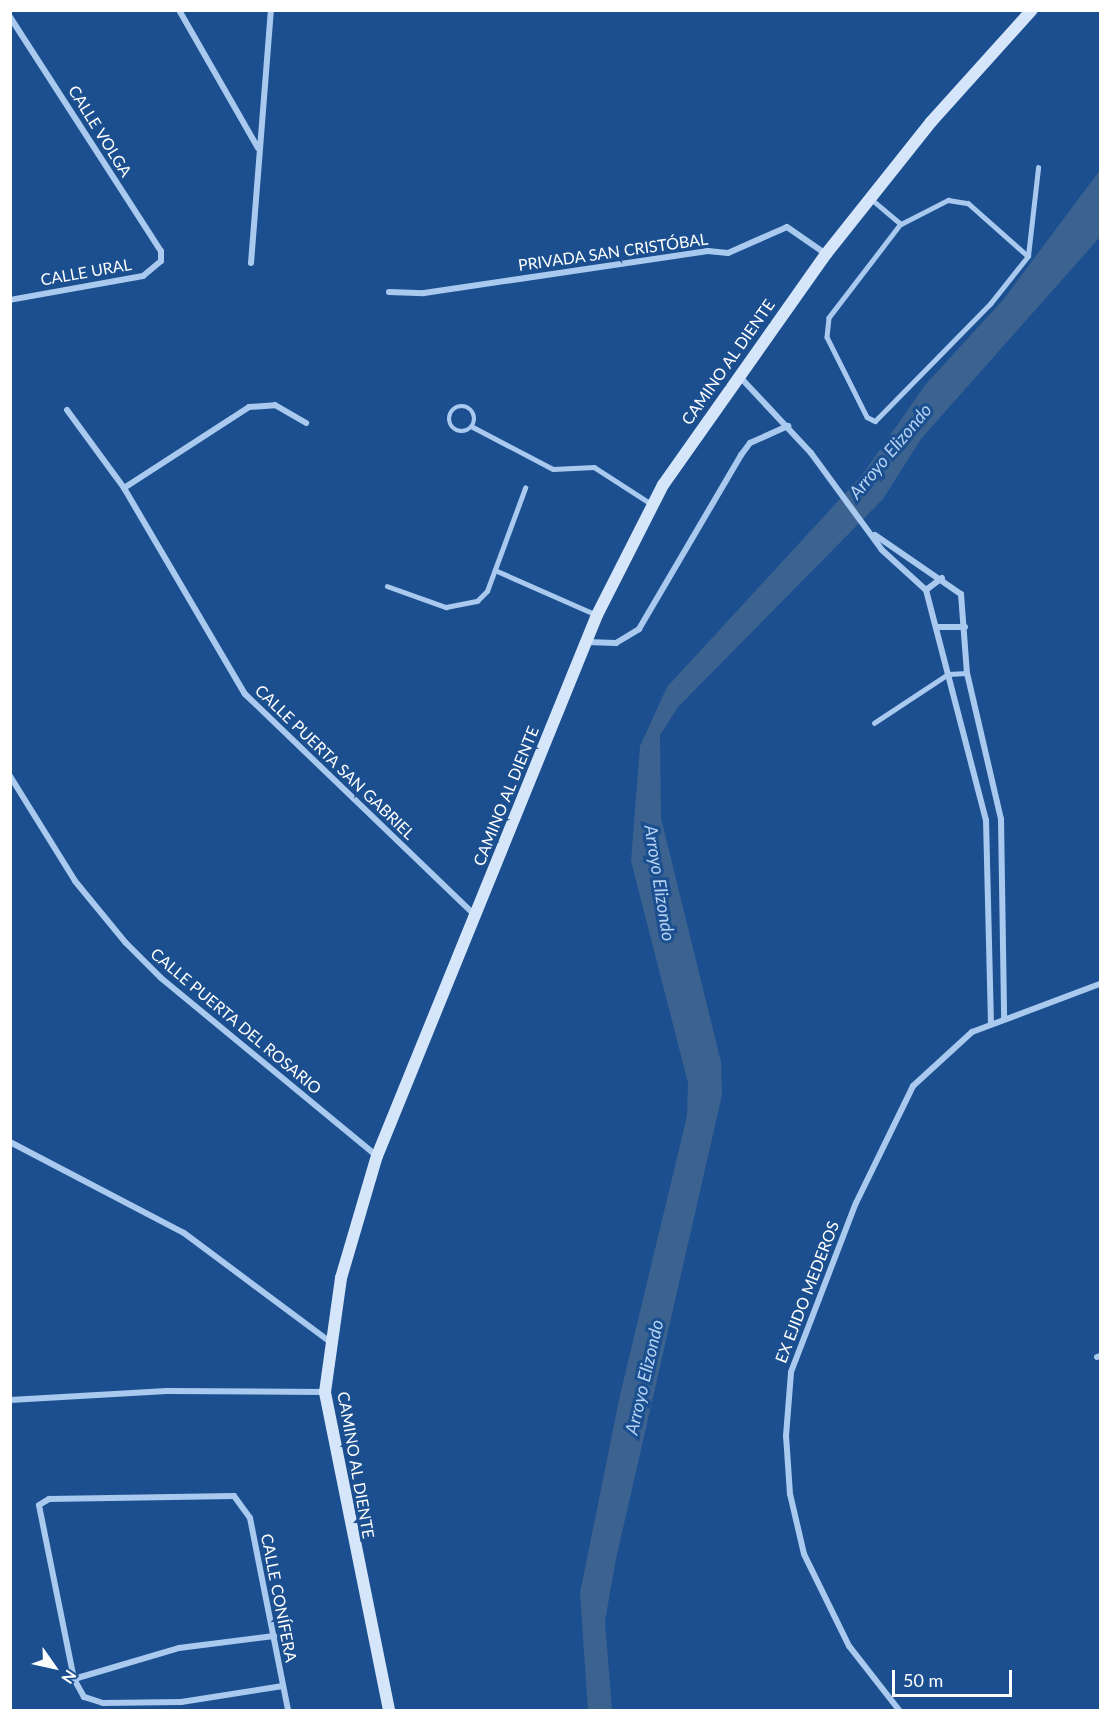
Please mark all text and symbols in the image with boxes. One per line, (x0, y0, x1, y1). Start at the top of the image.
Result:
street label: CALLE VOLGA (64, 82, 136, 180)
street label: PRIVADA SAN CRISTÓBAL (517, 229, 709, 275)
street label: CALLE URAL (39, 255, 133, 289)
street label: CAMINO AL DIENTE (677, 295, 779, 429)
water label: Arroyo Elizondo (844, 399, 936, 503)
street label: CALLE PUERTA SAN GABRIEL (251, 680, 419, 844)
street label: CAMINO AL DIENTE (469, 723, 543, 869)
water label: Arroyo Elizondo (640, 823, 680, 943)
street label: CALLE PUERTA DEL ROSARIO (146, 944, 326, 1098)
street label: EX EJIDO MEDEROS (771, 1218, 843, 1366)
water label: Arroyo Elizondo (620, 1317, 668, 1437)
street label: CAMINO AL DIENTE (334, 1390, 378, 1540)
street label: CALLE CONÍFERA (257, 1532, 301, 1664)
north arrow (24, 1637, 84, 1697)
scale bar (895, 1658, 1015, 1696)
text: N (58, 1667, 81, 1688)
text: 50 m (903, 1669, 943, 1691)

